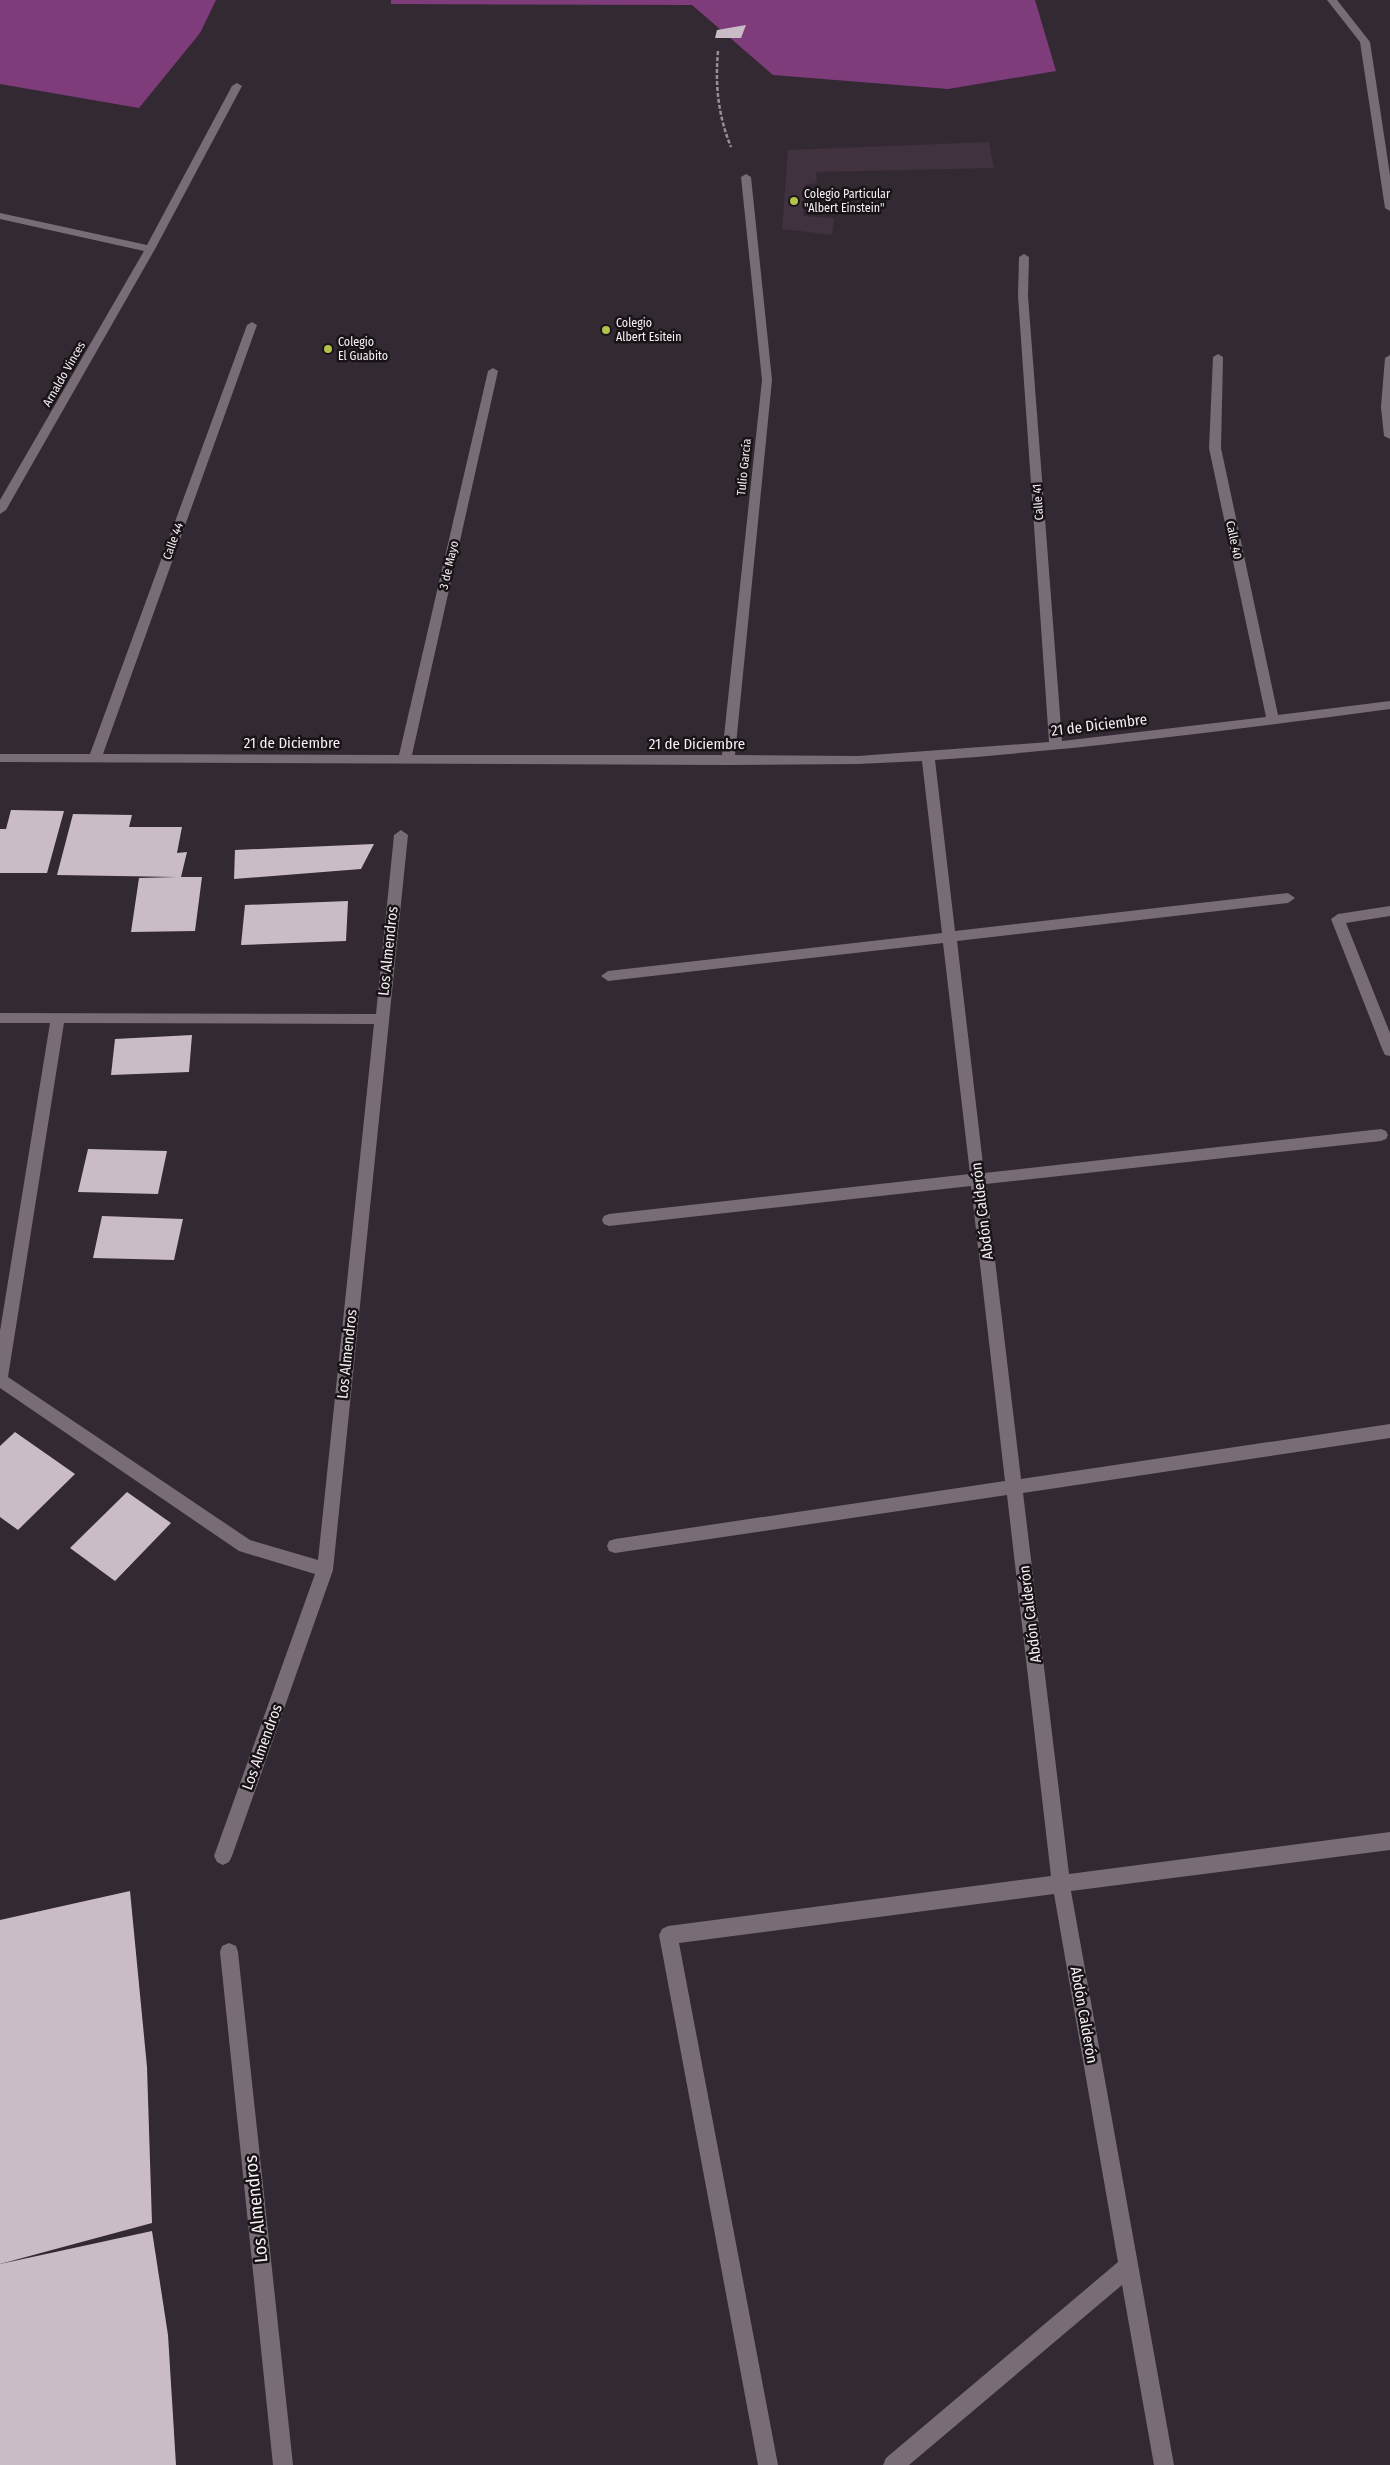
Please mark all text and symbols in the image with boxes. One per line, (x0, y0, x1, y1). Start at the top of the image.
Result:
place label: Colegio Particular "Albert Einstein" (804, 187, 891, 215)
marker: Colegio Particular "Albert Einstein" (788, 195, 800, 207)
place label: Colegio Albert Esitein (616, 316, 681, 344)
marker: Colegio Albert Esitein (600, 324, 612, 336)
place label: Colegio El Guabito (338, 335, 388, 363)
street label: Arnaldo Vinces (40, 339, 88, 409)
marker: Colegio El Guabito (322, 343, 334, 355)
street label: Tulio García (734, 438, 754, 496)
street label: Calle 41 (1030, 483, 1046, 521)
street label: Calle 44 (160, 520, 186, 561)
street label: Calle 40 (1223, 520, 1245, 560)
street label: 3 de Mayo (437, 539, 461, 591)
street label: 21 de Diciembre (1050, 710, 1148, 740)
street label: 21 de Diciembre (244, 734, 340, 752)
street label: 21 de Diciembre (649, 735, 745, 753)
street label: Los Almendros (374, 905, 402, 997)
street label: Abdón Calderón (967, 1161, 997, 1261)
street label: Los Almendros (333, 1308, 361, 1400)
street label: Abdón Calderón (1015, 1564, 1045, 1664)
street label: Los Almendros (238, 1702, 286, 1792)
street label: Abdón Calderón (1067, 1965, 1101, 2065)
street label: Los Almendros (239, 2154, 273, 2264)

